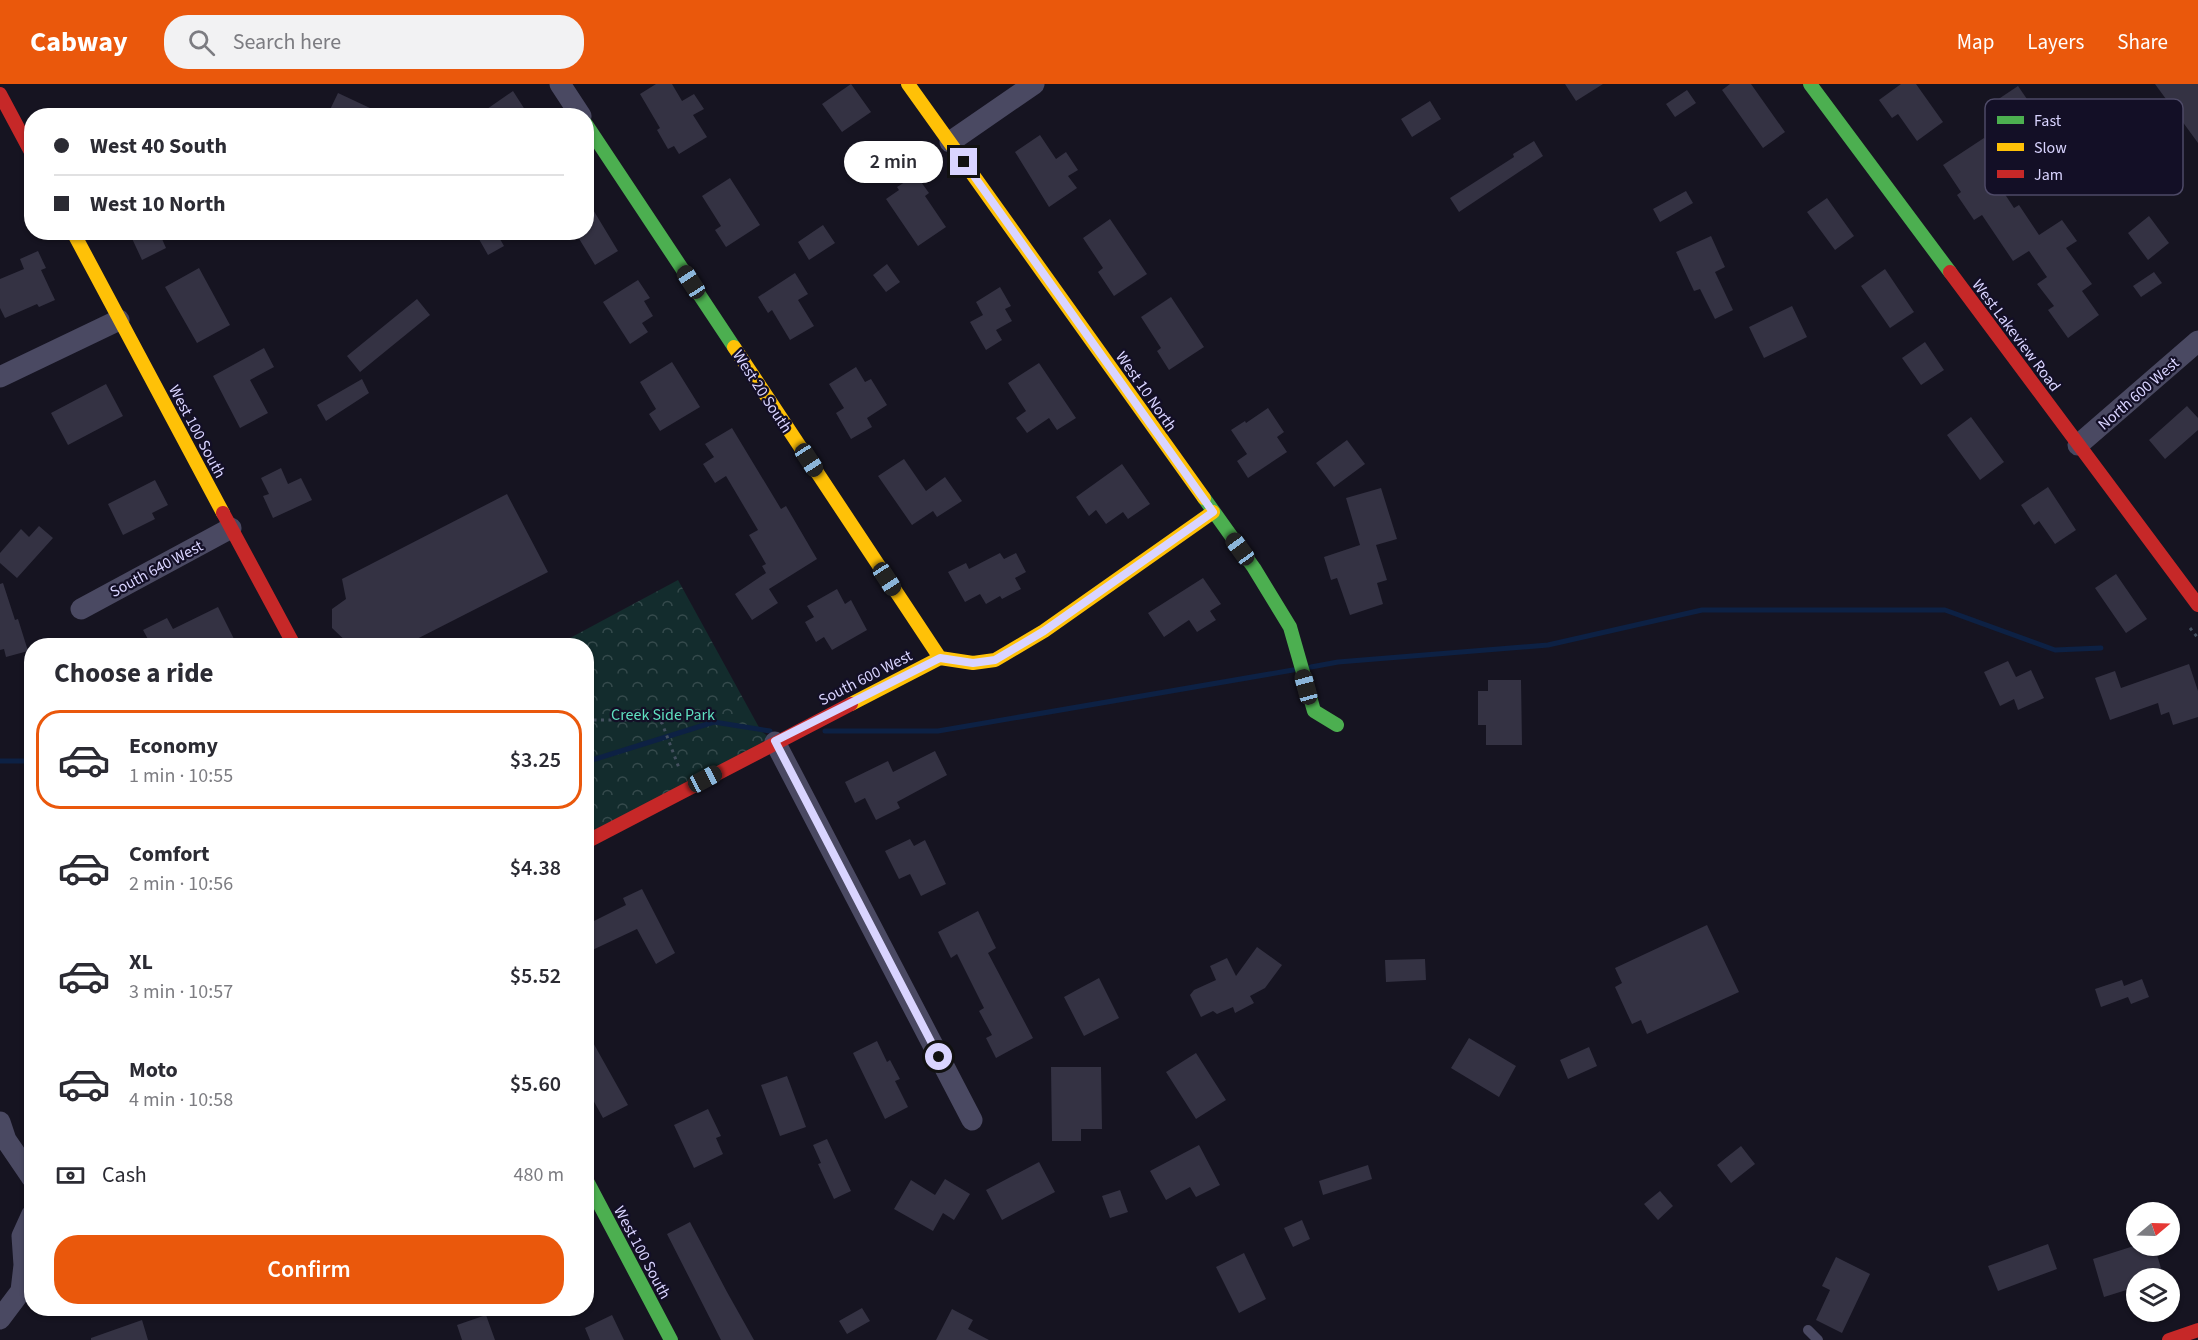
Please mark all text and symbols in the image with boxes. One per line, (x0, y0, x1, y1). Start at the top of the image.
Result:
search box (164, 15, 584, 69)
text: Cabway (30, 22, 128, 62)
icon: search (185, 26, 218, 59)
text: Search here (233, 26, 341, 58)
text: Map (1957, 27, 1994, 57)
text: Layers (2027, 27, 2084, 57)
text: Share (2117, 27, 2168, 57)
legend (1985, 99, 2183, 195)
text: Fast (2034, 110, 2062, 132)
text: West 40 South (90, 130, 227, 162)
text: Slow (2034, 137, 2067, 159)
callout: 2 min (844, 141, 943, 183)
text: 2 min (870, 148, 917, 176)
route end (950, 148, 977, 175)
text: Jam (2034, 164, 2063, 186)
text: West 10 North (90, 188, 226, 220)
car (674, 262, 708, 302)
street label: West Lakeview Road (1967, 275, 2066, 396)
street label: West 20 South (727, 346, 797, 437)
street label: West 10 North (1110, 347, 1182, 436)
street label: North 600 West (2093, 352, 2185, 435)
street label: West 100 South (163, 381, 231, 482)
car (792, 440, 826, 480)
car (1222, 529, 1258, 569)
street label: South 640 West (106, 535, 207, 603)
car (870, 559, 904, 599)
street label: South 600 West (815, 645, 917, 711)
text: Choose a ride (54, 654, 214, 693)
car (1293, 667, 1319, 707)
park label: Creek Side Park (611, 704, 715, 726)
text: Economy (129, 730, 218, 762)
icon: car (57, 733, 111, 787)
text: $3.25 (510, 744, 561, 776)
text: 1 min · 10:55 (129, 762, 233, 790)
car (685, 763, 725, 795)
text: Comfort (129, 838, 210, 870)
icon: car (57, 841, 111, 895)
text: $4.38 (510, 852, 561, 884)
text: 2 min · 10:56 (129, 870, 233, 898)
text: XL (129, 946, 153, 978)
icon: car (57, 949, 111, 1003)
text: $5.52 (510, 960, 561, 992)
text: 3 min · 10:57 (129, 978, 233, 1006)
route start (925, 1043, 952, 1070)
text: Moto (129, 1054, 178, 1086)
icon: car (57, 1057, 111, 1111)
text: $5.60 (510, 1068, 561, 1100)
text: 4 min · 10:58 (129, 1086, 233, 1114)
icon: cash (54, 1159, 87, 1192)
text: Cash (102, 1159, 147, 1191)
text: 480 m (514, 1161, 564, 1189)
street label: West 100 South (608, 1202, 676, 1303)
north arrow (2126, 1202, 2180, 1256)
map controls (2126, 1202, 2180, 1322)
button: Confirm (54, 1235, 564, 1304)
button: layers (2126, 1268, 2180, 1322)

